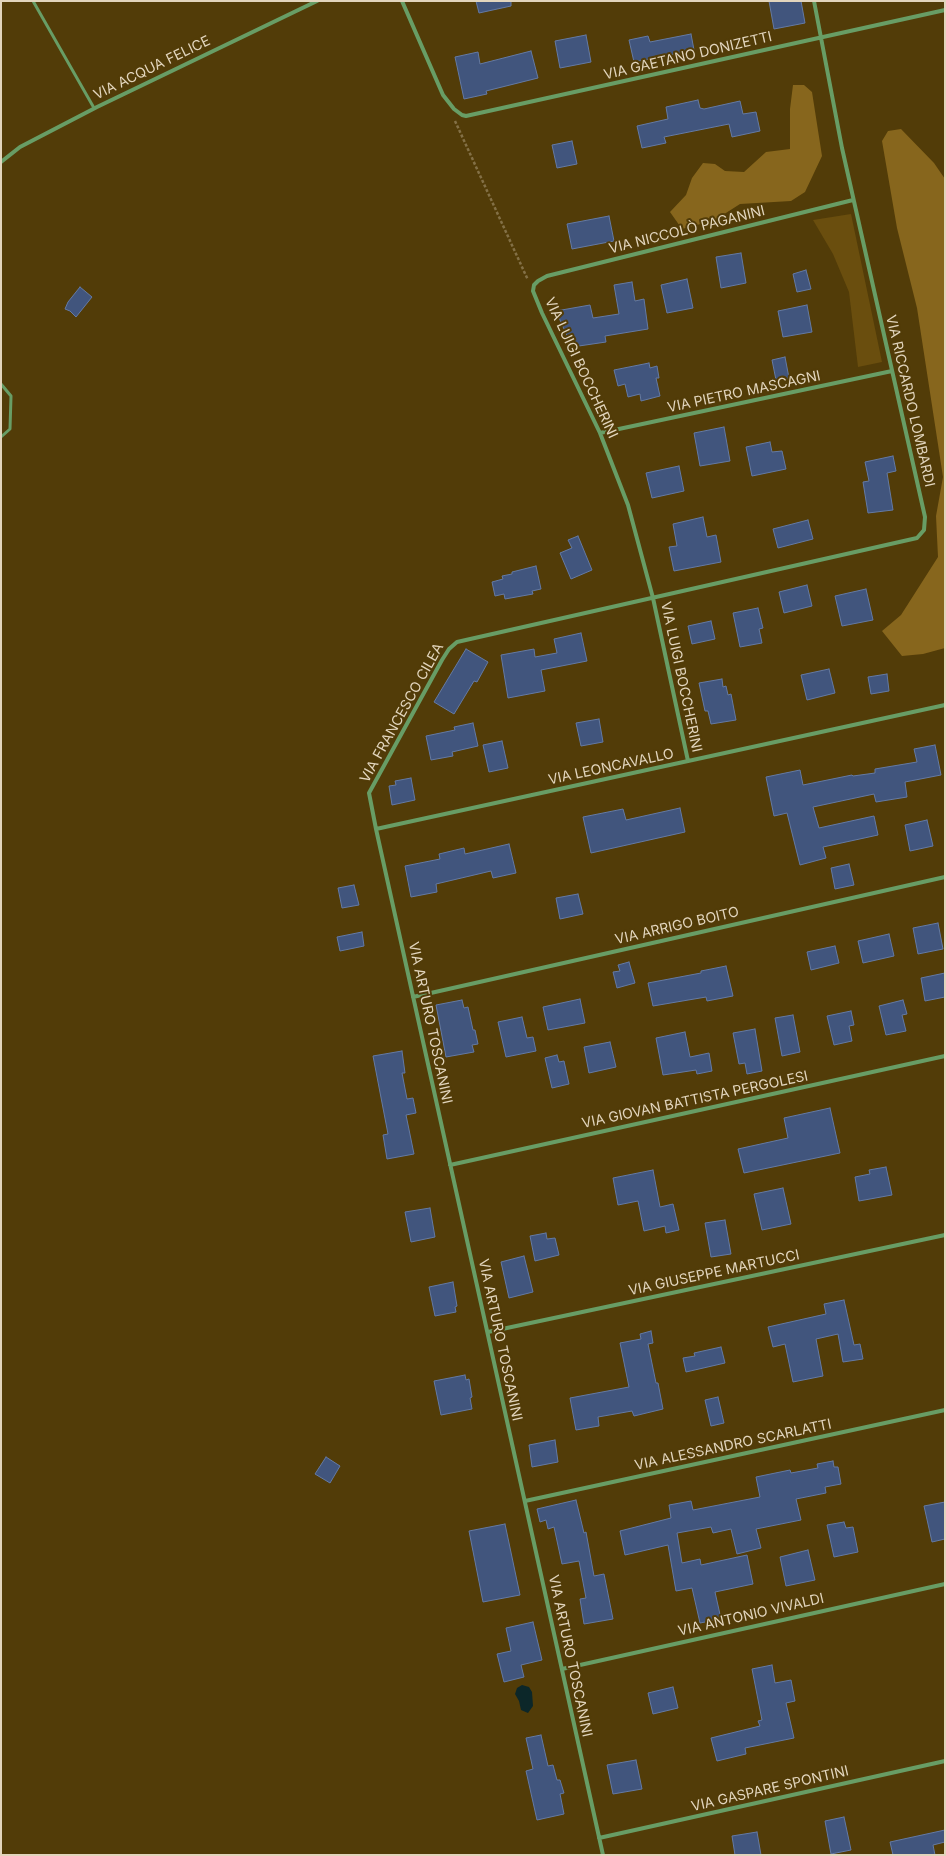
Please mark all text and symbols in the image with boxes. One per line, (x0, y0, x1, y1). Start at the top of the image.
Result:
street label: VIA GAETANO DONIZETTI (602, 28, 774, 84)
street label: VIA ACQUA FELICE (91, 32, 213, 104)
street label: VIA NICCOLÒ PAGANINI (607, 202, 767, 258)
street label: VIA LUIGI BOCCHERINI (541, 295, 621, 441)
street label: VIA RICCARDO LOMBARDI (882, 313, 938, 489)
street label: VIA PIETRO MASCAGNI (666, 368, 822, 416)
street label: VIA LUIGI BOCCHERINI (657, 600, 705, 754)
street label: VIA FRANCESCO CILEA (357, 640, 447, 786)
street label: VIA LEONCAVALLO (547, 746, 675, 788)
street label: VIA ARRIGO BOITO (613, 904, 741, 948)
street label: VIA ARTURO TOSCANINI (405, 940, 455, 1106)
street label: VIA GIOVAN BATTISTA PERGOLESI (580, 1068, 810, 1132)
street label: VIA GIUSEPPE MARTUCCI (627, 1247, 801, 1299)
street label: VIA ARTURO TOSCANINI (475, 1257, 525, 1423)
street label: VIA ALESSANDRO SCARLATTI (633, 1416, 833, 1474)
street label: VIA ARTURO TOSCANINI (545, 1573, 595, 1739)
street label: VIA ANTONIO VIVALDI (676, 1590, 826, 1640)
street label: VIA GASPARE SPONTINI (690, 1763, 850, 1815)

